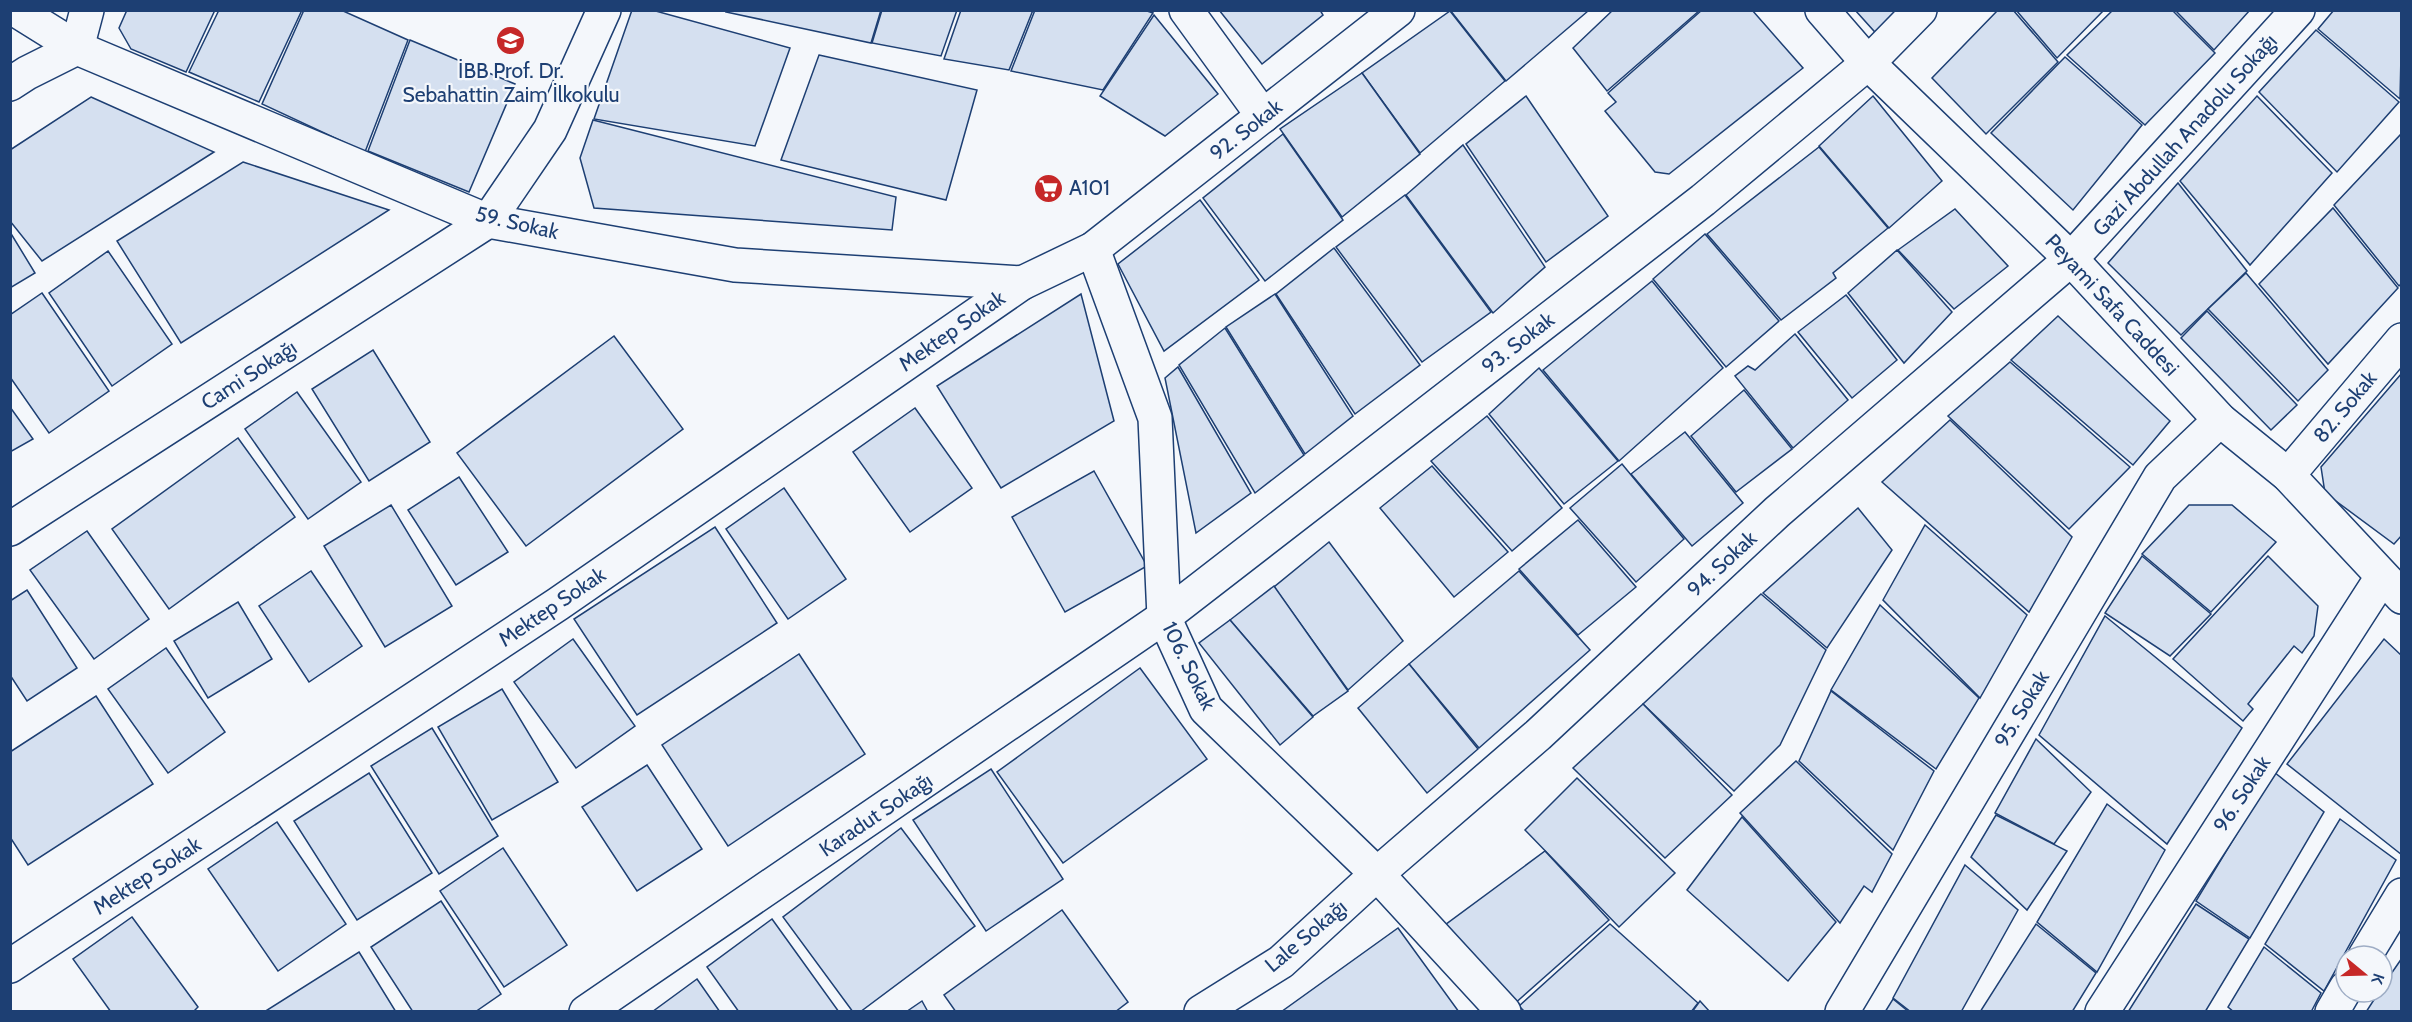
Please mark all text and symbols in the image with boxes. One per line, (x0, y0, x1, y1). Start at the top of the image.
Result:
school or university icon: İBB Prof. Dr. Sebahattin Zaim İlkokulu (495, 24, 527, 56)
street label: Gazi Abdullah Anadolu Sokağı (2087, 28, 2282, 241)
place label: İBB Prof. Dr. Sebahattin Zaim İlkokulu (402, 58, 620, 107)
street label: 92. Sokak (1205, 93, 1287, 166)
supermarket icon: A101 (1032, 172, 1064, 204)
place label: A101 (1069, 175, 1110, 200)
street label: 59. Sokak (473, 201, 562, 244)
street label: Peyami Safa Caddesi (2040, 229, 2184, 381)
street label: Mektep Sokak (894, 285, 1010, 376)
street label: 93. Sokak (1477, 306, 1559, 379)
street label: Cami Sokağı (196, 334, 301, 415)
street label: 82. Sokak (2308, 365, 2382, 447)
street label: 94. Sokak (1682, 525, 1762, 602)
street label: Mektep Sokak (493, 561, 610, 652)
street label: 106. Sokak (1157, 618, 1222, 715)
street label: 95. Sokak (1989, 665, 2054, 752)
street label: 96. Sokak (2208, 751, 2276, 836)
street label: Karadut Sokağı (814, 768, 937, 862)
street label: Mektep Sokak (88, 831, 206, 920)
street label: Lale Sokağı (1260, 894, 1352, 977)
north arrow (2334, 944, 2394, 1004)
text: K (2367, 971, 2388, 987)

